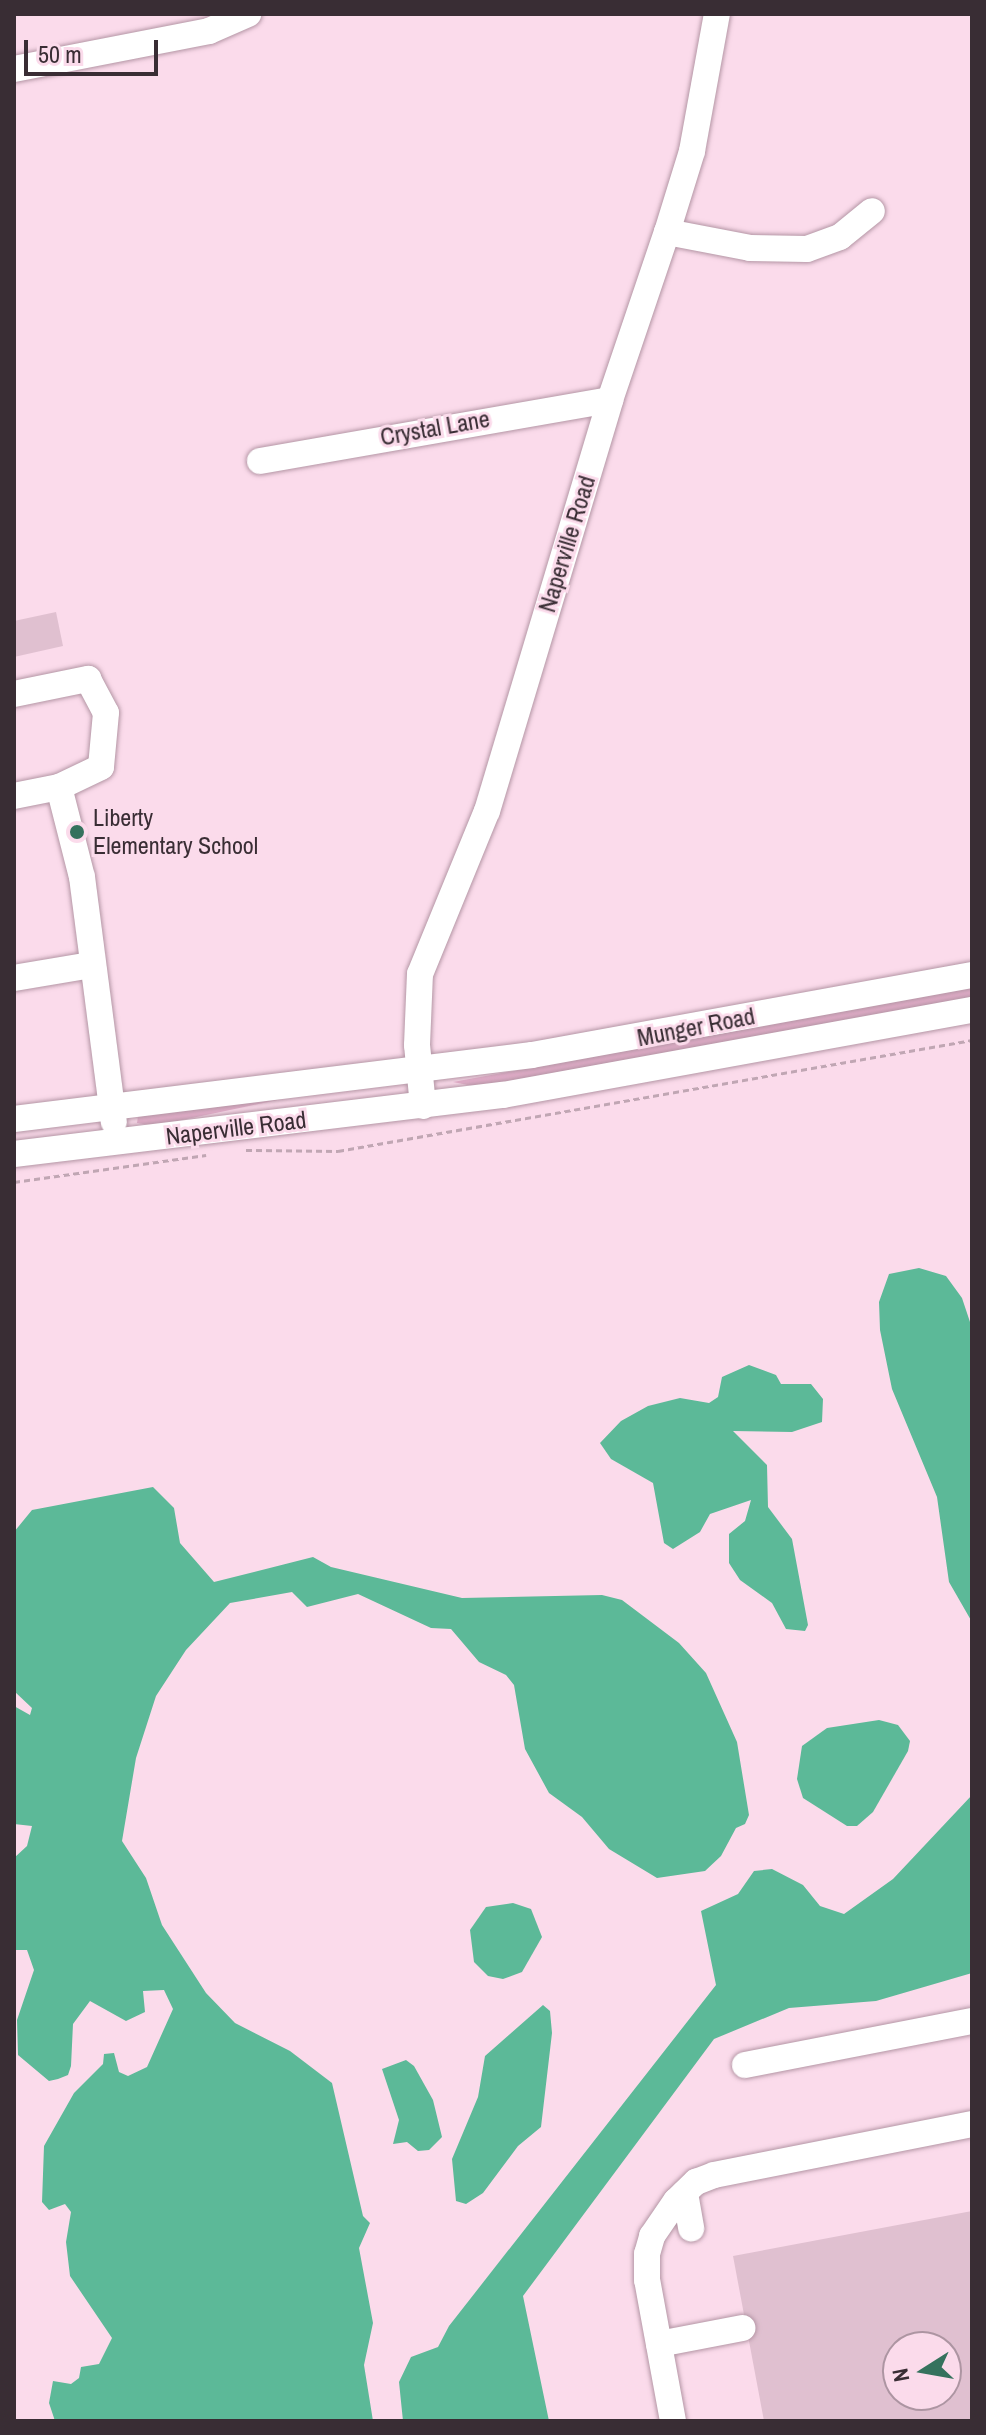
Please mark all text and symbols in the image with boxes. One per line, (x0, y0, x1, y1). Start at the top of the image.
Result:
scale bar (28, 24, 162, 74)
text: 50 m (38, 38, 82, 70)
street label: Crystal Lane (378, 404, 492, 452)
street label: Naperville Road (533, 472, 601, 616)
place label: Liberty Elementary School (93, 804, 258, 860)
marker: Liberty Elementary School (68, 823, 86, 841)
street label: Munger Road (635, 1001, 757, 1053)
street label: Naperville Road (164, 1105, 308, 1151)
north arrow (882, 2331, 962, 2411)
text: N (884, 2366, 916, 2384)

